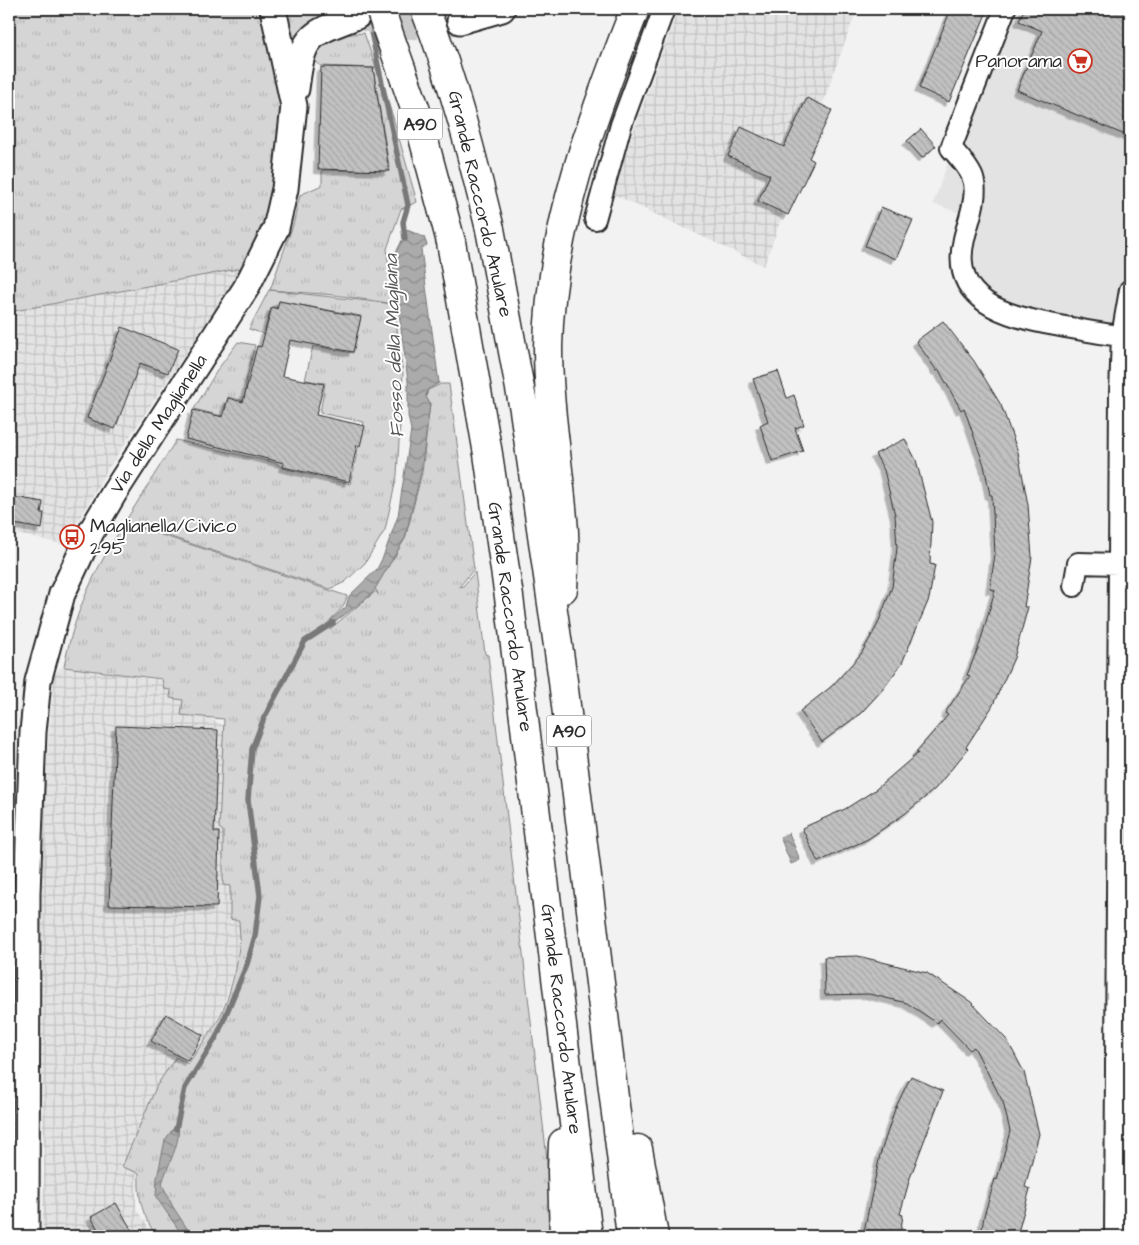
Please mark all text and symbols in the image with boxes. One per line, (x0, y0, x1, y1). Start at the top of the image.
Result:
place label: Panorama (975, 48, 1062, 75)
supermarket icon: Panorama (1067, 48, 1093, 74)
street label: Grande Raccordo Anulare (441, 88, 519, 320)
road number: A90 (398, 108, 442, 140)
water label: Fosso della Magliana (377, 253, 412, 438)
street label: Via della Maglianella (104, 349, 215, 500)
street label: Grande Raccordo Anulare (481, 500, 539, 734)
place label: Maglianella/Civico 295 (90, 513, 237, 562)
bus stop icon: Maglianella/Civico 295 (59, 524, 85, 550)
road number: A90 (546, 716, 592, 746)
street label: Grande Raccordo Anulare (533, 902, 589, 1136)

